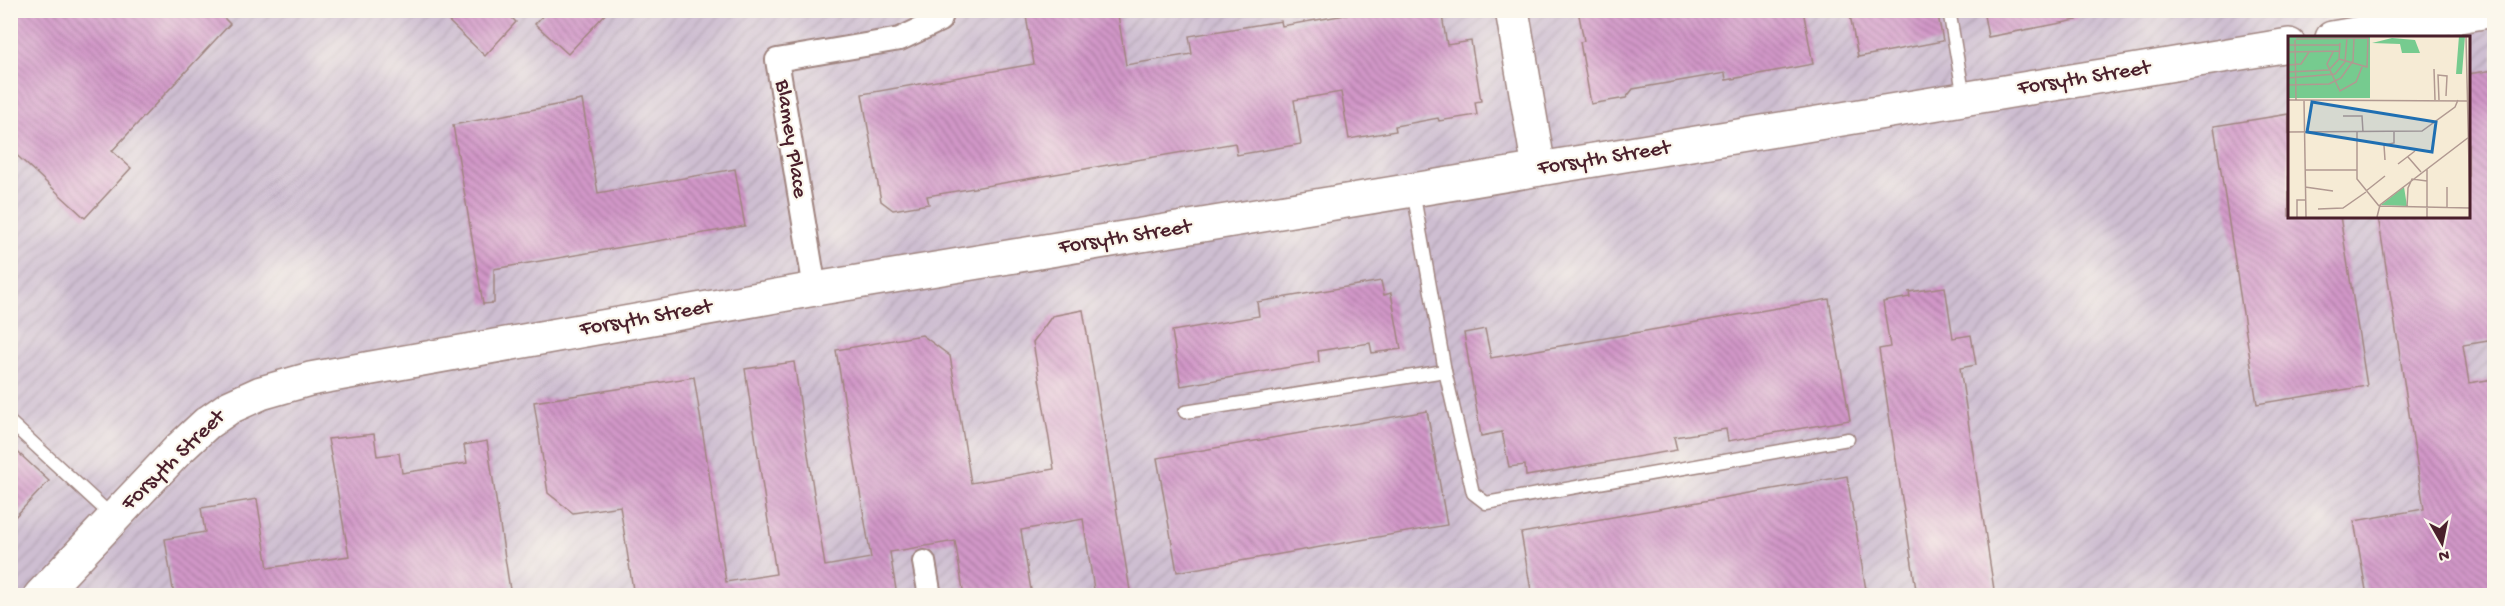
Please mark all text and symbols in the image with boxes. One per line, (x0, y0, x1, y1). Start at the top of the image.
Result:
inset map (2288, 36, 2469, 218)
street label: Forsyth Street (2015, 55, 2154, 102)
street label: Blamey Place (768, 77, 812, 201)
street label: Forsyth Street (1535, 135, 1674, 182)
street label: Forsyth Street (1056, 214, 1195, 261)
street label: Forsyth Street (577, 294, 716, 344)
street label: Forsyth Street (116, 404, 233, 518)
north arrow (2412, 513, 2472, 573)
text: N (2437, 544, 2450, 565)

